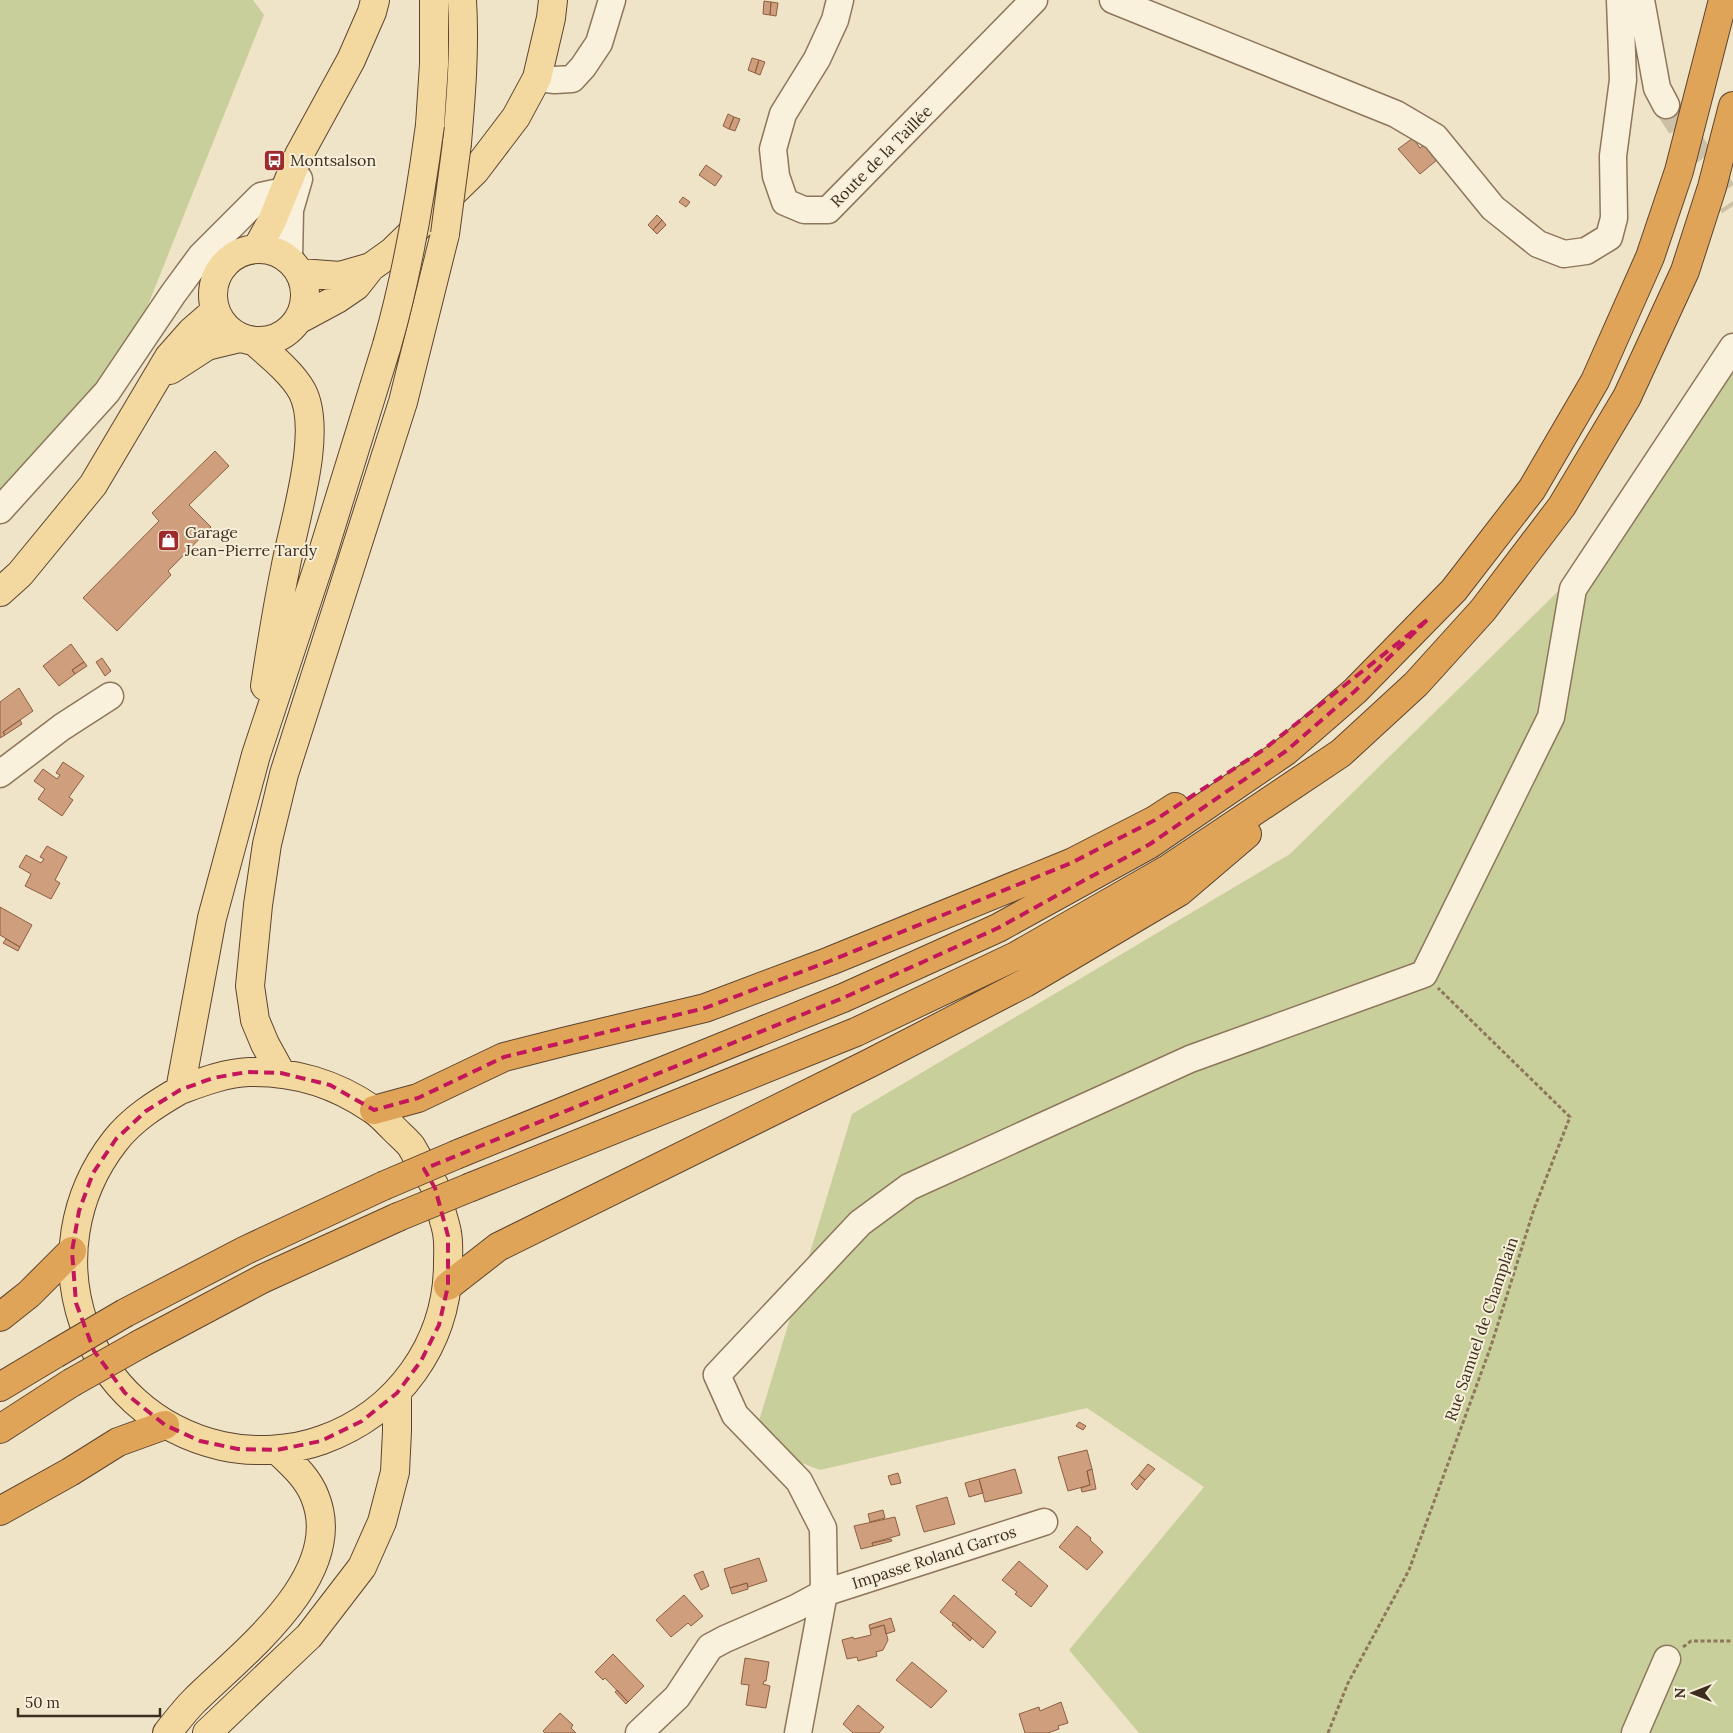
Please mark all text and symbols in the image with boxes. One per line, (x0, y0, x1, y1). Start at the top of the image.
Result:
street label: Route de la Taillée (826, 101, 936, 211)
bus stop icon: Montsalson (262, 148, 286, 172)
place label: Montsalson (290, 150, 376, 170)
place label: Garage Jean-Pierre Tardy (184, 522, 318, 560)
shop icon: Garage Jean-Pierre Tardy (157, 529, 181, 553)
street label: Rue Samuel de Champlain (1440, 1234, 1522, 1424)
street label: Impasse Roland Garros (849, 1521, 1019, 1593)
north arrow (1668, 1668, 1718, 1718)
scale bar (18, 1686, 160, 1718)
text: N (1671, 1687, 1689, 1698)
text: 50 m (25, 1693, 60, 1712)

